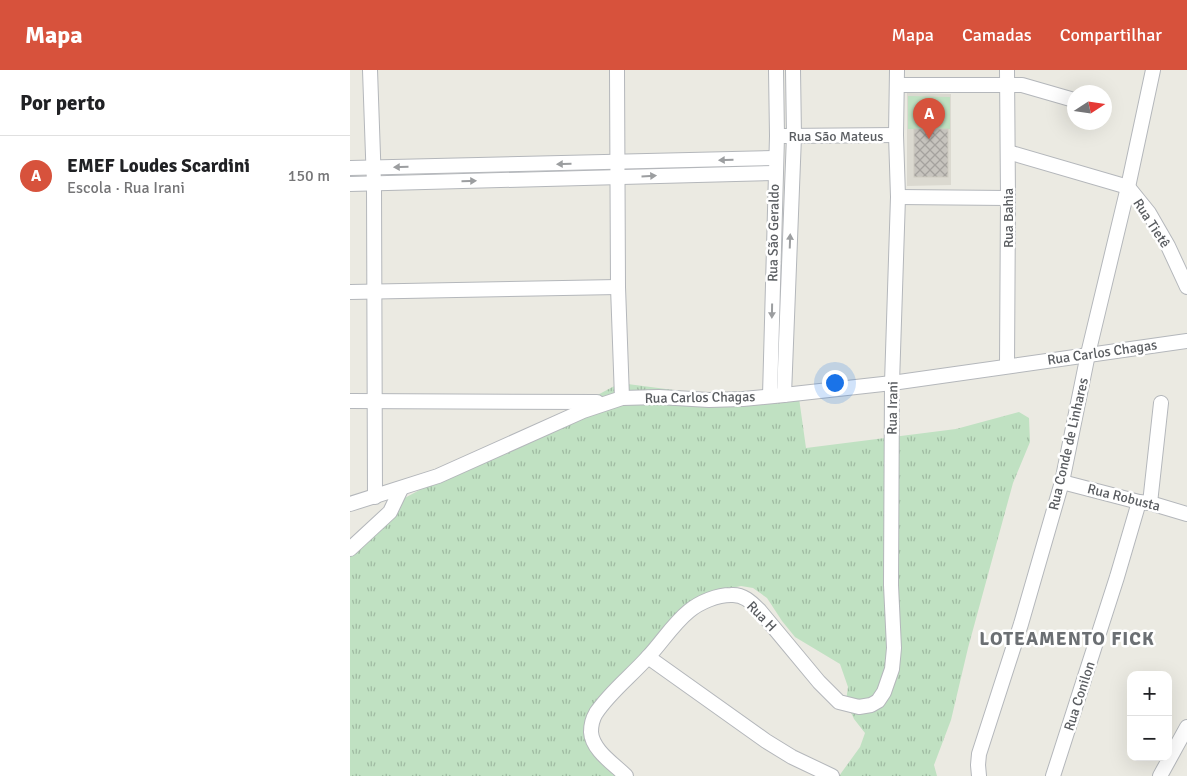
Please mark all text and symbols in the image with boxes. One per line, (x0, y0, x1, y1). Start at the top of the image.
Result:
text: Mapa (25, 20, 83, 50)
text: Mapa (892, 24, 934, 46)
text: Camadas (962, 24, 1032, 46)
text: Compartilhar (1060, 24, 1162, 46)
north arrow (1067, 85, 1112, 130)
text: Por perto (20, 90, 105, 116)
pin: A (913, 98, 945, 139)
street label: Rua São Mateus (789, 128, 883, 145)
text: EMEF Loudes Scardini (67, 154, 250, 178)
one-way arrow (718, 156, 734, 164)
one-way arrow (556, 160, 572, 168)
one-way arrow (393, 164, 409, 172)
text: A (31, 166, 41, 186)
text: 150 m (288, 166, 330, 186)
one-way arrow (641, 172, 657, 180)
one-way arrow (461, 177, 477, 185)
text: Escola · Rua Irani (67, 178, 185, 198)
street label: Rua São Geraldo (764, 184, 783, 282)
street label: Rua Bahia (1000, 188, 1017, 248)
street label: Rua Tietê (1129, 195, 1174, 251)
one-way arrow (786, 233, 794, 249)
one-way arrow (767, 303, 775, 319)
street label: Rua Carlos Chagas (1046, 336, 1158, 369)
your location (822, 370, 848, 396)
street label: Rua Conde de Linhares (1045, 376, 1092, 512)
street label: Rua Irani (884, 381, 901, 435)
street label: Rua Carlos Chagas (645, 388, 756, 407)
street label: Rua Robusta (1086, 480, 1162, 515)
street label: Rua H (743, 598, 780, 635)
district label: LOTEAMENTO FICK (979, 627, 1155, 651)
street label: Rua Conilon (1060, 659, 1099, 733)
map controls (1127, 671, 1172, 761)
button: + (1127, 671, 1172, 716)
button: − (1127, 716, 1172, 761)

